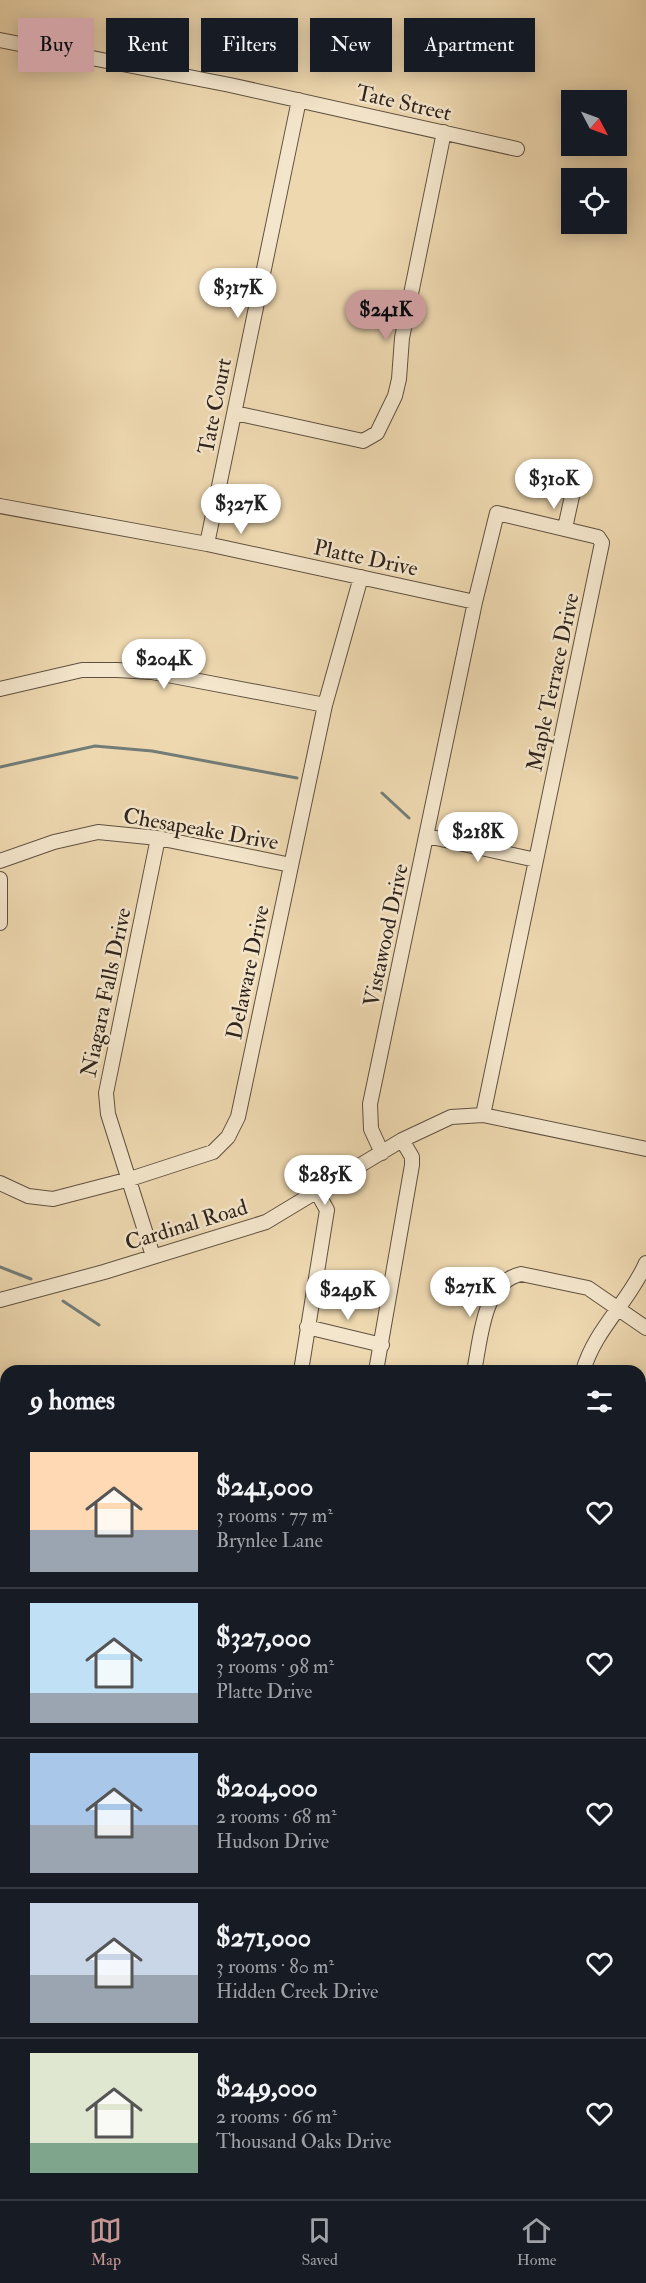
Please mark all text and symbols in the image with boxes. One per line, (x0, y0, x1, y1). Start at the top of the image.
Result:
chip: Buy (18, 18, 94, 72)
chip: Rent (106, 18, 189, 72)
chip: Filters (201, 18, 298, 72)
chip: New (310, 18, 392, 72)
chip: Apartment (404, 18, 535, 72)
street label: Tate Street (353, 78, 454, 128)
north arrow (561, 90, 627, 156)
map controls (561, 90, 627, 234)
button: locate (561, 168, 627, 234)
pin: $317K (196, 268, 280, 319)
text: $317K (213, 275, 263, 300)
pin: $241K (344, 290, 428, 341)
text: $241K (359, 297, 413, 322)
street label: Tate Court (192, 356, 238, 457)
pin: $310K (512, 459, 596, 510)
text: $310K (529, 466, 579, 491)
pin: $327K (199, 484, 283, 535)
text: $327K (215, 491, 267, 516)
street label: Platte Drive (311, 533, 421, 583)
street label: Maple Terrace Drive (520, 590, 587, 774)
pin: $204K (122, 639, 206, 690)
text: $204K (136, 646, 192, 671)
street label: Chesapeake Drive (121, 802, 281, 857)
pin: $218K (436, 812, 520, 863)
text: $218K (452, 819, 504, 844)
street label: Vistawood Drive (357, 861, 415, 1009)
street label: Delaware Drive (220, 903, 276, 1042)
street label: Niagara Falls Drive (74, 905, 138, 1079)
pin: $285K (283, 1155, 367, 1206)
text: $285K (298, 1162, 352, 1187)
street label: Cardinal Road (122, 1193, 251, 1257)
pin: $271K (428, 1267, 512, 1318)
pin: $249K (306, 1270, 390, 1321)
text: $271K (444, 1274, 496, 1299)
text: $249K (320, 1277, 376, 1302)
text: 9 homes (30, 1385, 115, 1417)
icon: filters (583, 1385, 616, 1418)
text: $241,000 (216, 1471, 313, 1503)
icon: home (78, 1476, 150, 1548)
icon: heart (583, 1496, 616, 1529)
text: 3 rooms · 77 m² (216, 1503, 333, 1528)
text: Brynlee Lane (216, 1528, 323, 1553)
text: $327,000 (216, 1622, 311, 1654)
icon: home (78, 1627, 150, 1699)
icon: heart (583, 1647, 616, 1680)
text: 3 rooms · 98 m² (216, 1654, 334, 1679)
text: Platte Drive (216, 1679, 312, 1704)
text: $204,000 (216, 1772, 318, 1804)
icon: home (78, 1777, 150, 1849)
icon: heart (583, 1797, 616, 1830)
text: 2 rooms · 68 m² (216, 1804, 337, 1829)
text: Hudson Drive (216, 1829, 329, 1854)
text: $271,000 (216, 1922, 311, 1954)
icon: home (78, 1927, 150, 1999)
icon: heart (583, 1947, 616, 1980)
text: 3 rooms · 80 m² (216, 1954, 334, 1979)
text: Hidden Creek Drive (216, 1979, 378, 2004)
text: $249,000 (216, 2072, 317, 2104)
icon: home (78, 2077, 150, 2149)
icon: heart (583, 2097, 616, 2130)
text: 2 rooms · 66 m² (216, 2104, 337, 2129)
text: Thousand Oaks Drive (216, 2129, 391, 2154)
tab: Map (89, 2214, 122, 2270)
tab: Saved (301, 2214, 338, 2270)
tab: Home (517, 2214, 557, 2270)

